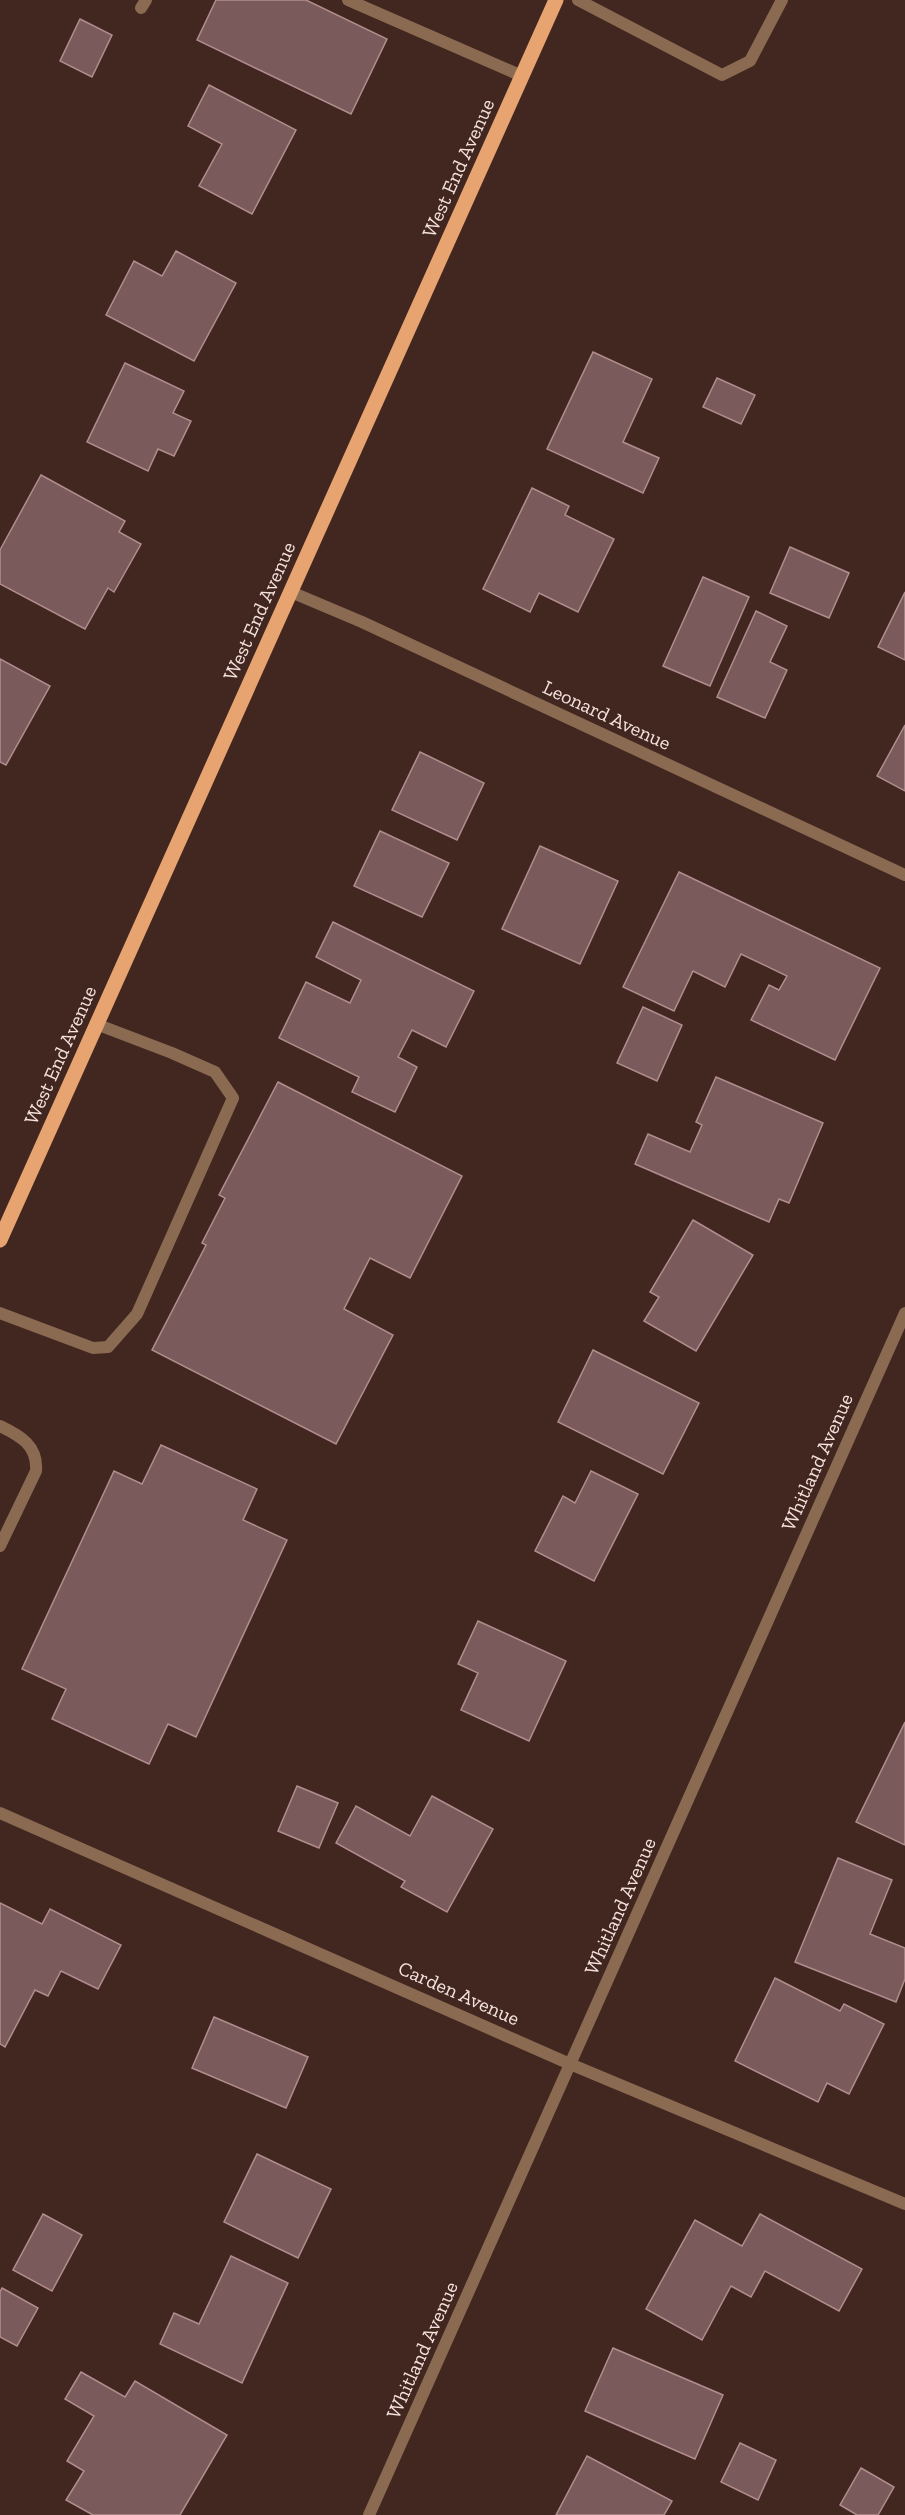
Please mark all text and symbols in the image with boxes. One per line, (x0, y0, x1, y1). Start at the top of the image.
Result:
street label: West End Avenue (417, 95, 499, 241)
street label: West End Avenue (218, 538, 300, 684)
street label: Leonard Avenue (539, 675, 675, 755)
street label: West End Avenue (19, 982, 101, 1128)
street label: Whitland Avenue (776, 1390, 858, 1534)
street label: Whitland Avenue (579, 1834, 661, 1978)
street label: Carden Avenue (395, 1956, 523, 2030)
street label: Whitland Avenue (381, 2278, 463, 2422)

